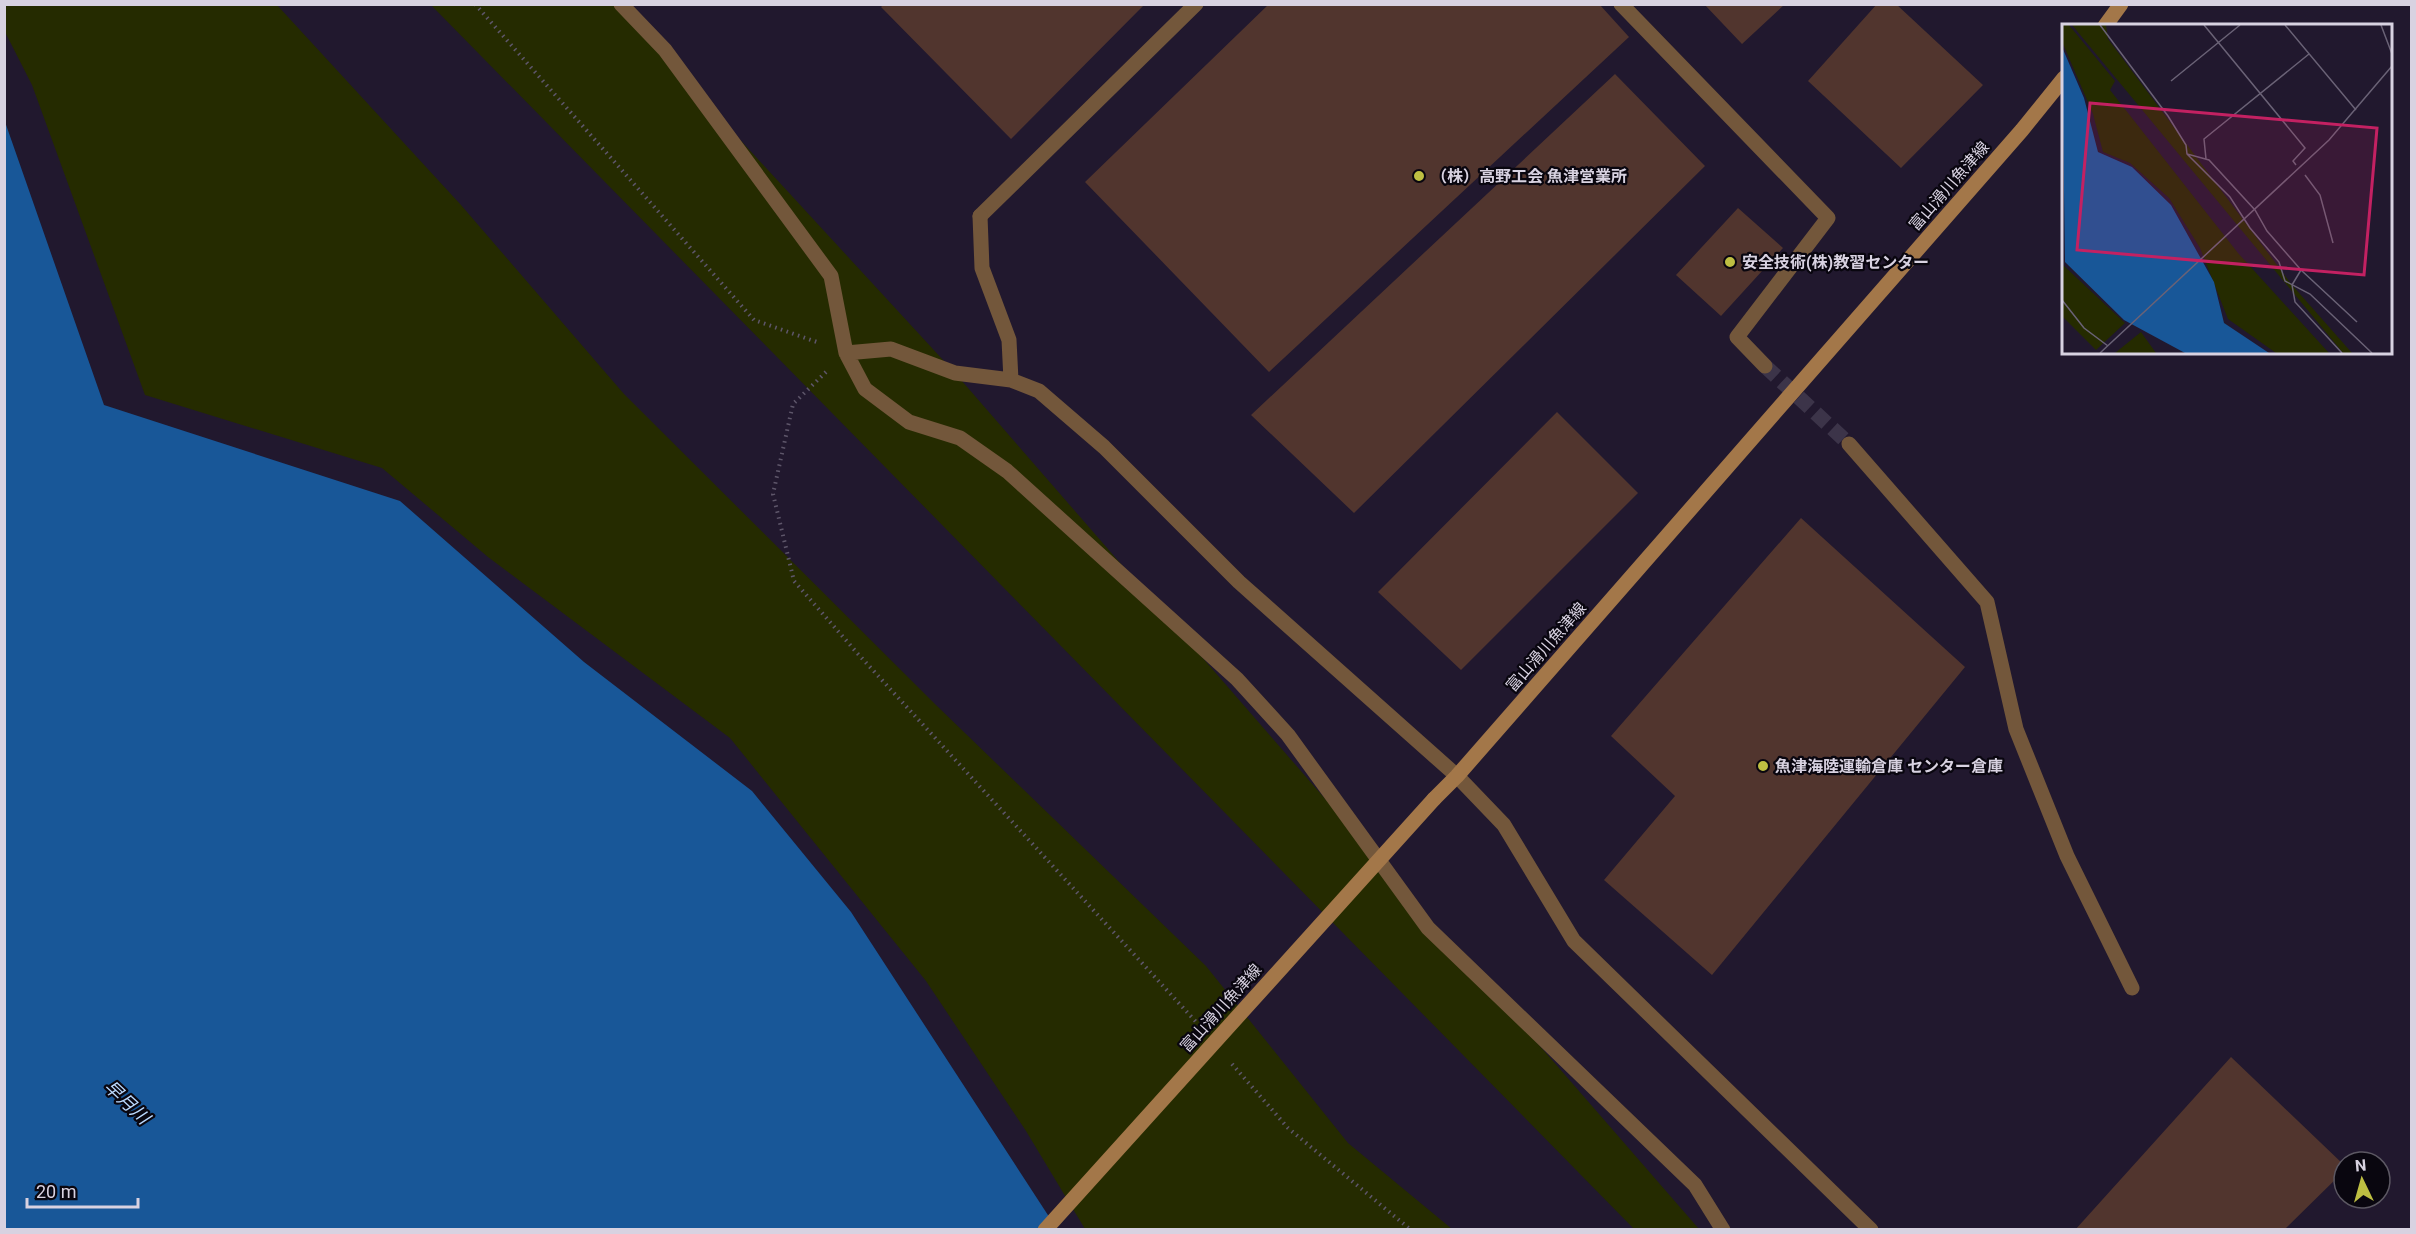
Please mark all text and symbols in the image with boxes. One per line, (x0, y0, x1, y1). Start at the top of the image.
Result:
inset map (2062, 24, 2392, 354)
street label: 富山滑川魚津線 (1905, 137, 1993, 235)
place label: （株）高野工会 魚津営業所 (1431, 167, 1627, 186)
marker: （株）高野工会 魚津営業所 (1412, 169, 1426, 183)
place label: 安全技術(株)教習センター (1742, 253, 1929, 272)
marker: 安全技術(株)教習センター (1723, 255, 1737, 269)
street label: 富山滑川魚津線 (1502, 598, 1590, 696)
place label: 魚津海陸運輸倉庫 センター倉庫 (1775, 757, 2003, 776)
marker: 魚津海陸運輸倉庫 センター倉庫 (1756, 759, 1770, 773)
street label: 富山滑川魚津線 (1176, 960, 1266, 1056)
water label: 早月川 (100, 1076, 155, 1129)
north arrow (2332, 1150, 2392, 1210)
text: N (2354, 1156, 2367, 1176)
scale bar (27, 1171, 138, 1209)
text: 20 m (36, 1181, 76, 1202)

